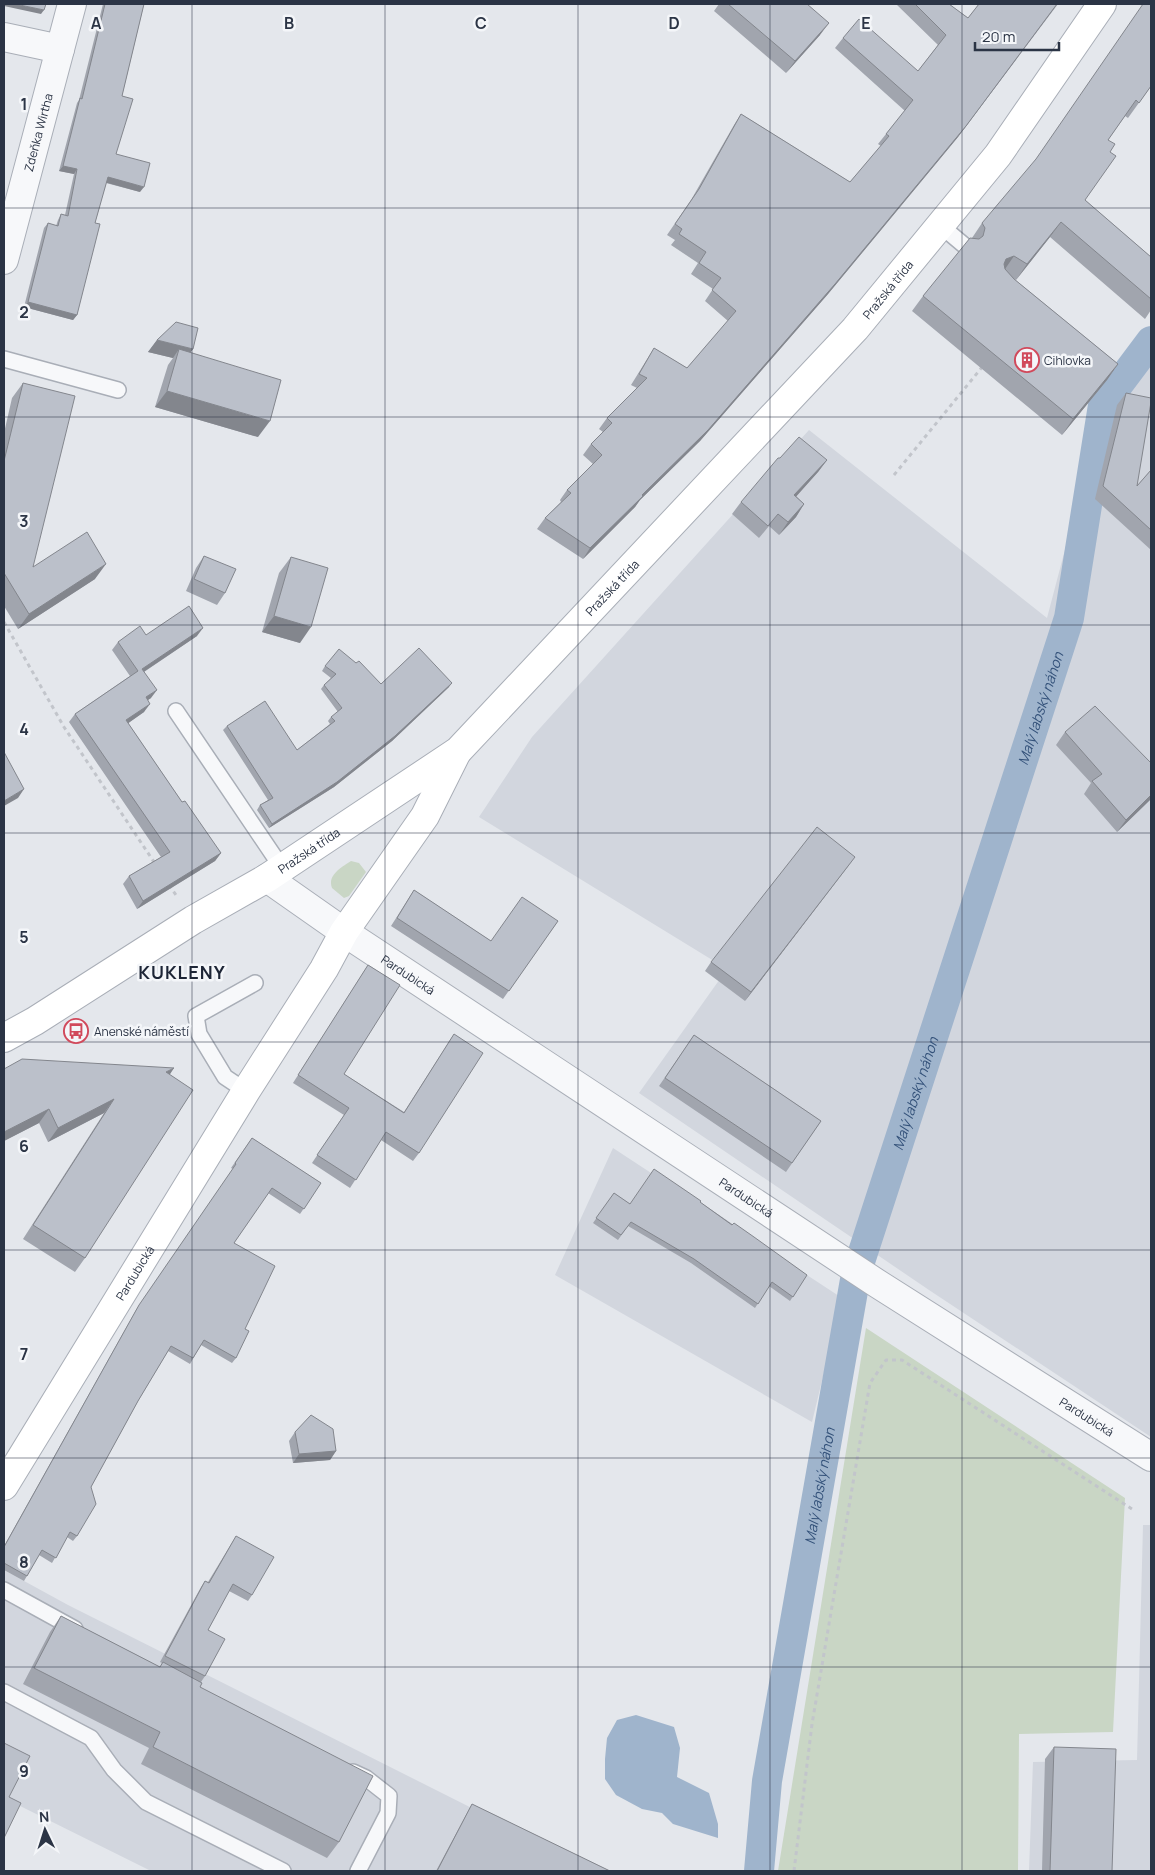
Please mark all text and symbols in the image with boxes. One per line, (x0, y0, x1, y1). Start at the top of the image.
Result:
text: A (91, 12, 102, 34)
text: B (284, 12, 294, 34)
text: C (475, 12, 487, 34)
text: D (668, 12, 680, 34)
text: E (861, 12, 871, 34)
scale bar (975, 20, 1059, 52)
text: 20 m (982, 26, 1015, 47)
street label: Zdeňka Wirtha (19, 91, 56, 173)
text: 1 (20, 93, 28, 115)
street label: Pražská třída (858, 256, 917, 322)
text: 2 (19, 301, 29, 323)
building icon: Cihlovka (1014, 347, 1040, 373)
place label: Cihlovka (1044, 352, 1091, 369)
text: 3 (19, 510, 29, 532)
street label: Pražská třída (581, 556, 643, 619)
water label: Malý labský náhon (1012, 649, 1067, 767)
text: 4 (19, 718, 29, 740)
street label: Pražská třída (274, 823, 343, 877)
text: 5 (19, 926, 29, 948)
street label: Pardubická (378, 950, 439, 998)
district label: KUKLENY (138, 960, 226, 984)
bus stop icon: Anenské náměstí (63, 1018, 89, 1044)
place label: Anenské náměstí (94, 1023, 189, 1040)
water label: Malý labský náhon (887, 1034, 942, 1152)
text: 6 (19, 1135, 29, 1157)
street label: Pardubická (716, 1173, 777, 1221)
street label: Pardubická (111, 1242, 158, 1303)
text: 7 (20, 1343, 28, 1365)
street label: Pardubická (1057, 1393, 1117, 1440)
water label: Malý labský náhon (799, 1426, 838, 1546)
text: 8 (19, 1551, 29, 1573)
text: 9 (19, 1760, 29, 1782)
north arrow (20, 1805, 70, 1855)
text: N (38, 1807, 50, 1826)

